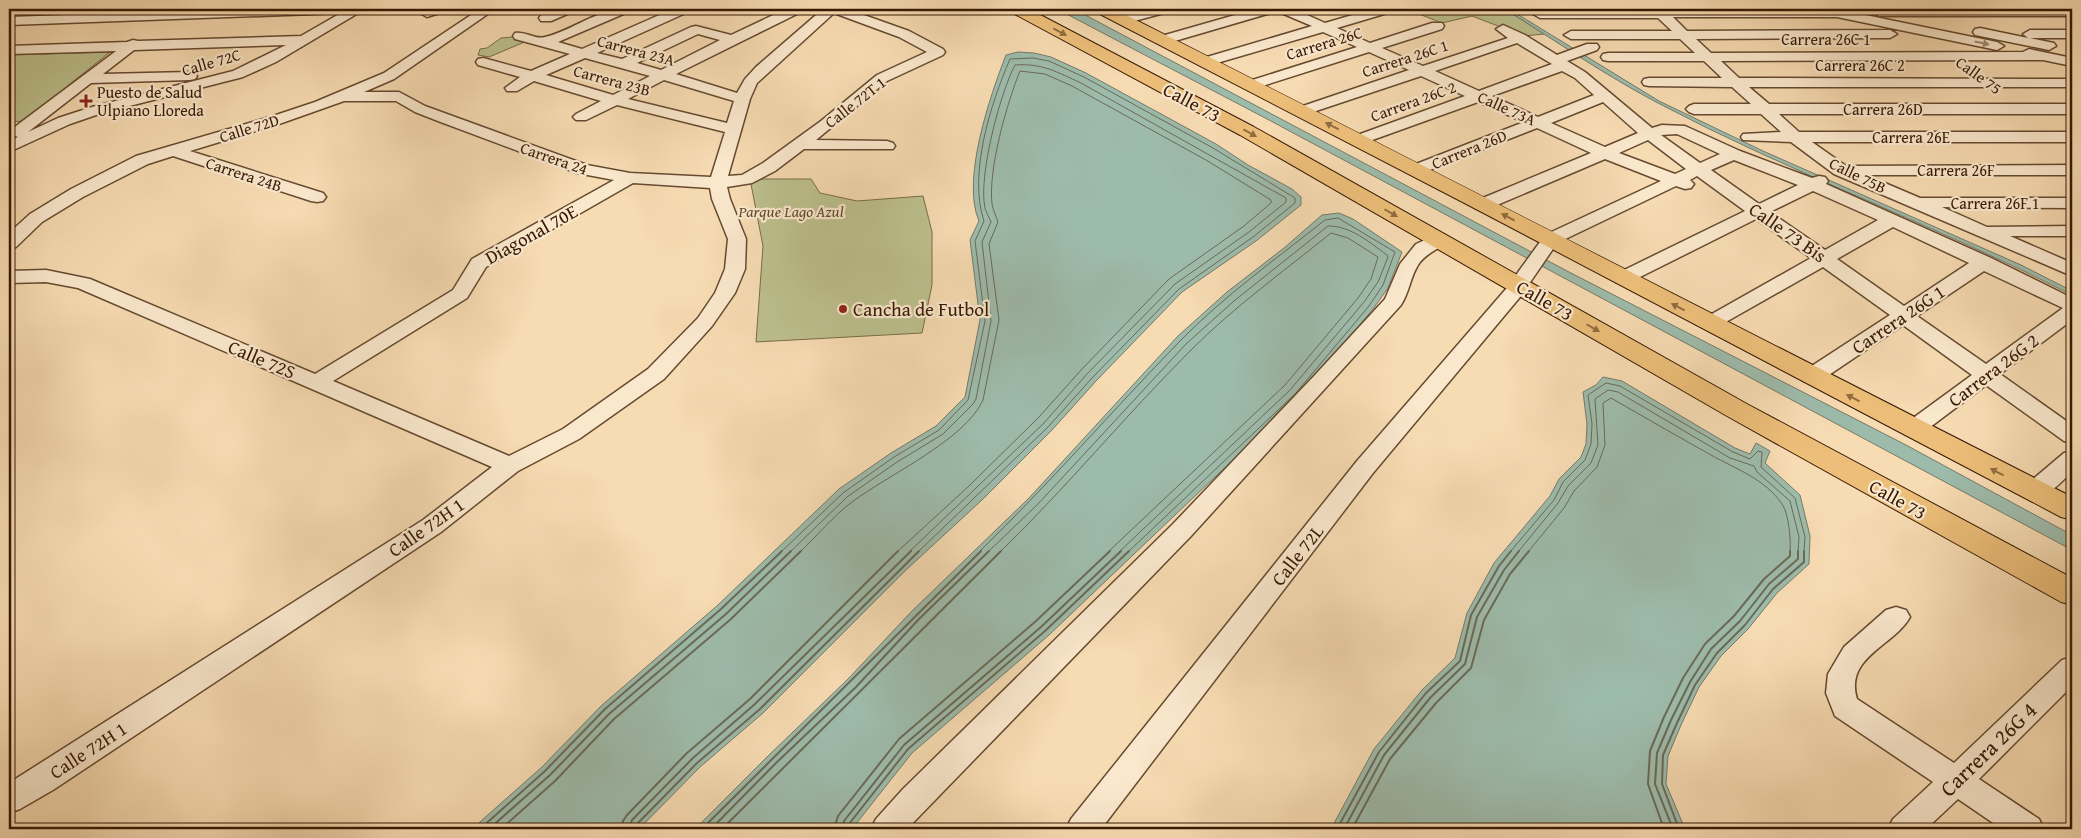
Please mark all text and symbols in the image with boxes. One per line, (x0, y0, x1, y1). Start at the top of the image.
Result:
street label: Carrera 26C (1283, 20, 1365, 66)
street label: Carrera 26C 1 (1781, 27, 1871, 51)
street label: Carrera 23A (595, 28, 678, 72)
one-way arrow (1053, 28, 1067, 36)
street label: Carrera 26C 1 (1359, 33, 1451, 83)
one-way arrow (1975, 39, 1990, 47)
street label: Calle 72C (179, 42, 244, 82)
street label: Calle 75 (1951, 50, 2007, 100)
street label: Carrera 26C 2 (1815, 53, 1905, 77)
street label: Carrera 23B (571, 58, 653, 102)
street label: Calle 72T 1 (819, 70, 891, 134)
street label: Carrera 26C 2 (1367, 74, 1459, 128)
street label: Calle 73 (1158, 75, 1226, 129)
place label: Puesto de Salud Ulpiano Lloreda (97, 80, 204, 122)
street label: Calle 73A (1474, 85, 1540, 132)
marker: Puesto de Salud Ulpiano Lloreda (79, 94, 93, 108)
street label: Carrera 26D (1843, 97, 1923, 121)
street label: Calle 72D (216, 107, 282, 148)
one-way arrow (1325, 122, 1339, 130)
street label: Carrera 26D (1428, 123, 1511, 175)
street label: Carrera 26E (1872, 125, 1950, 149)
one-way arrow (1243, 128, 1256, 137)
street label: Carrera 24 (517, 135, 591, 181)
street label: Carrera 24B (203, 150, 285, 198)
street label: Calle 75B (1825, 151, 1891, 199)
street label: Carrera 26F (1917, 158, 1995, 182)
street label: Carrera 26F 1 (1951, 191, 2039, 215)
street label: Calle 73 Bis (1743, 195, 1833, 269)
street label: Diagonal 70E (480, 197, 583, 271)
park label: Parque Lago Azul (737, 199, 844, 223)
one-way arrow (1383, 209, 1398, 217)
one-way arrow (1501, 212, 1514, 221)
street label: Calle 73 (1511, 273, 1579, 327)
street label: Carrera 26G 1 (1846, 277, 1950, 361)
place label: Cancha de Futbol (853, 295, 989, 323)
marker: Cancha de Futbol (837, 303, 849, 315)
one-way arrow (1670, 303, 1685, 311)
one-way arrow (1586, 324, 1600, 332)
street label: Carrera 26G 2 (1942, 327, 2044, 413)
street label: Calle 72S (224, 332, 300, 386)
one-way arrow (1846, 394, 1860, 402)
one-way arrow (1990, 468, 2005, 476)
street label: Calle 73 (1864, 472, 1932, 526)
street label: Calle 72H 1 (382, 490, 470, 564)
street label: Calle 72L (1264, 519, 1330, 591)
street label: Carrera 26G 4 (1932, 694, 2044, 804)
street label: Calle 72H 1 (44, 714, 132, 786)

